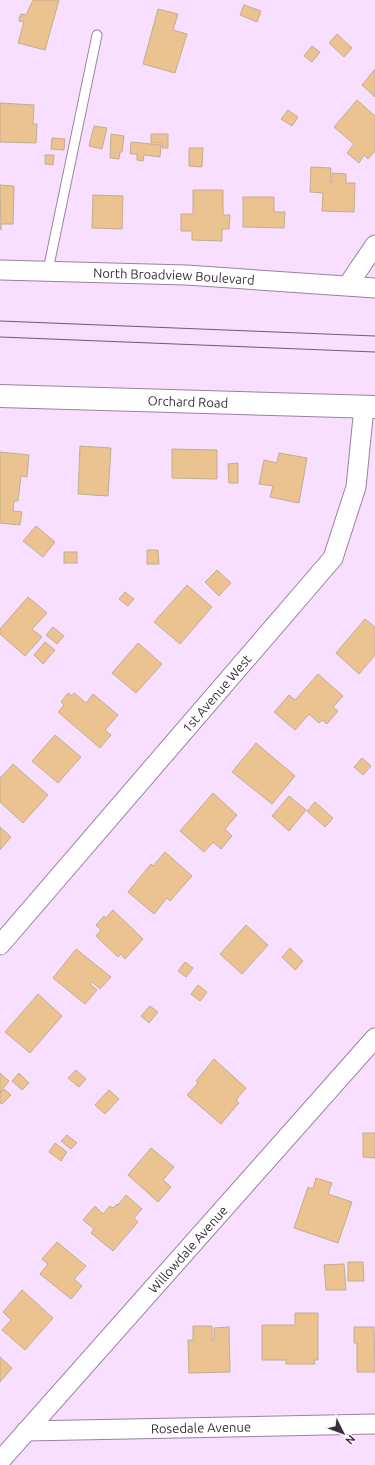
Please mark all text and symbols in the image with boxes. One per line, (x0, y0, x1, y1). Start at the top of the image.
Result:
street label: North Broadview Boulevard (93, 266, 255, 287)
street label: Orchard Road (147, 393, 228, 410)
street label: 1st Avenue West (179, 652, 254, 735)
street label: Willowdale Avenue (145, 1203, 230, 1296)
north arrow (323, 1413, 363, 1453)
street label: Rosedale Avenue (151, 1419, 251, 1435)
text: N (343, 1433, 358, 1447)

